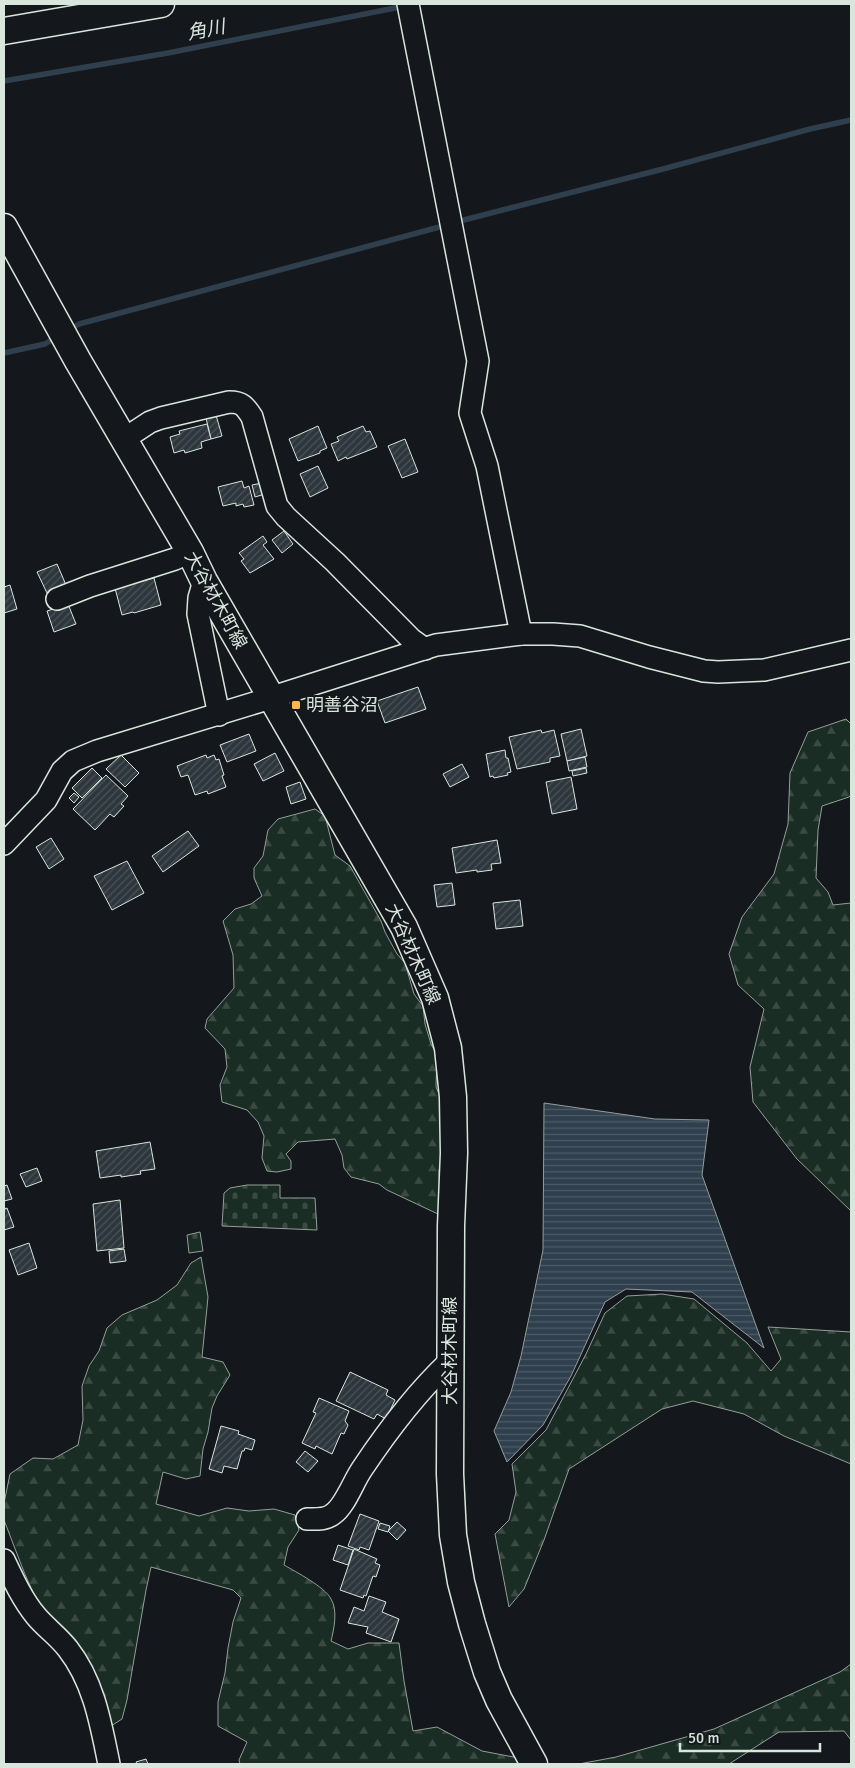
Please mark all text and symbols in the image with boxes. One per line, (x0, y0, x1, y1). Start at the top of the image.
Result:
water label: 角川 (185, 14, 229, 45)
street label: 大谷材木町線 (180, 547, 252, 653)
place label: 明善谷沼 (306, 694, 378, 716)
marker: 明善谷沼 (290, 699, 302, 711)
street label: 大谷材木町線 (381, 900, 445, 1008)
street label: 大谷材木町線 (439, 1297, 461, 1405)
scale bar (680, 1720, 820, 1752)
text: 50 m (688, 1729, 719, 1747)

